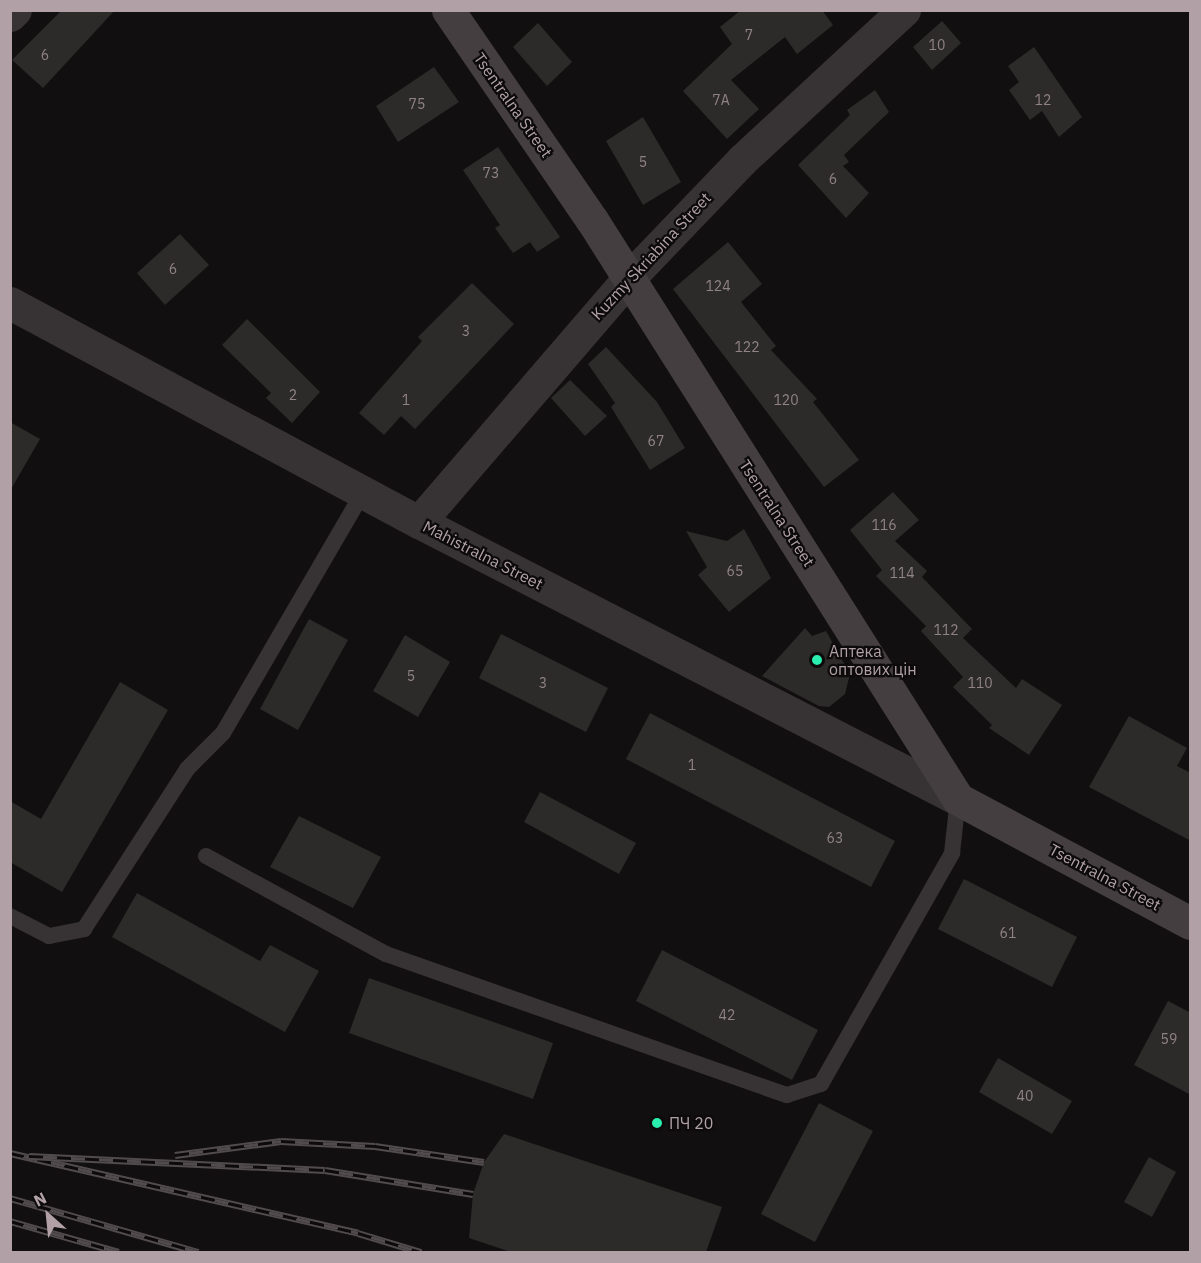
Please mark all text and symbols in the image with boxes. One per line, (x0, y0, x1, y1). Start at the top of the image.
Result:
house number: 7 (745, 27, 753, 43)
house number: 10 (929, 37, 945, 53)
house number: 6 (41, 47, 49, 63)
street label: Tsentralna Street (470, 49, 556, 161)
house number: 7А (712, 92, 730, 108)
house number: 12 (1035, 92, 1051, 108)
house number: 75 (409, 96, 425, 112)
house number: 5 (639, 154, 647, 170)
house number: 73 (483, 165, 499, 181)
house number: 6 (829, 171, 837, 187)
street label: Kuzmy Skriabina Street (587, 188, 715, 324)
house number: 6 (169, 261, 177, 277)
house number: 124 (705, 278, 731, 294)
house number: 3 (462, 323, 470, 339)
house number: 122 (734, 339, 760, 355)
house number: 2 (289, 387, 297, 403)
house number: 1 (402, 392, 410, 408)
house number: 120 (773, 392, 799, 408)
house number: 67 (648, 433, 664, 449)
street label: Tsentralna Street (735, 456, 819, 570)
street label: Mahistralna Street (420, 517, 546, 593)
house number: 116 (871, 517, 897, 533)
house number: 65 (727, 563, 743, 579)
house number: 114 (889, 565, 915, 581)
house number: 112 (933, 622, 959, 638)
place label: Аптека оптових цін (829, 641, 917, 679)
marker: Аптека оптових цін (810, 653, 824, 667)
house number: 5 (407, 668, 415, 684)
house number: 3 (539, 675, 547, 691)
house number: 110 (967, 675, 993, 691)
house number: 1 (688, 757, 696, 773)
house number: 63 (827, 830, 843, 846)
street label: Tsentralna Street (1046, 840, 1164, 914)
house number: 61 (1000, 925, 1016, 941)
house number: 42 (719, 1007, 735, 1023)
house number: 59 (1161, 1031, 1177, 1047)
house number: 40 (1017, 1088, 1033, 1104)
place label: ПЧ 20 (669, 1113, 713, 1133)
marker: ПЧ 20 (650, 1116, 664, 1130)
north arrow (18, 1185, 78, 1245)
text: N (30, 1187, 50, 1211)

